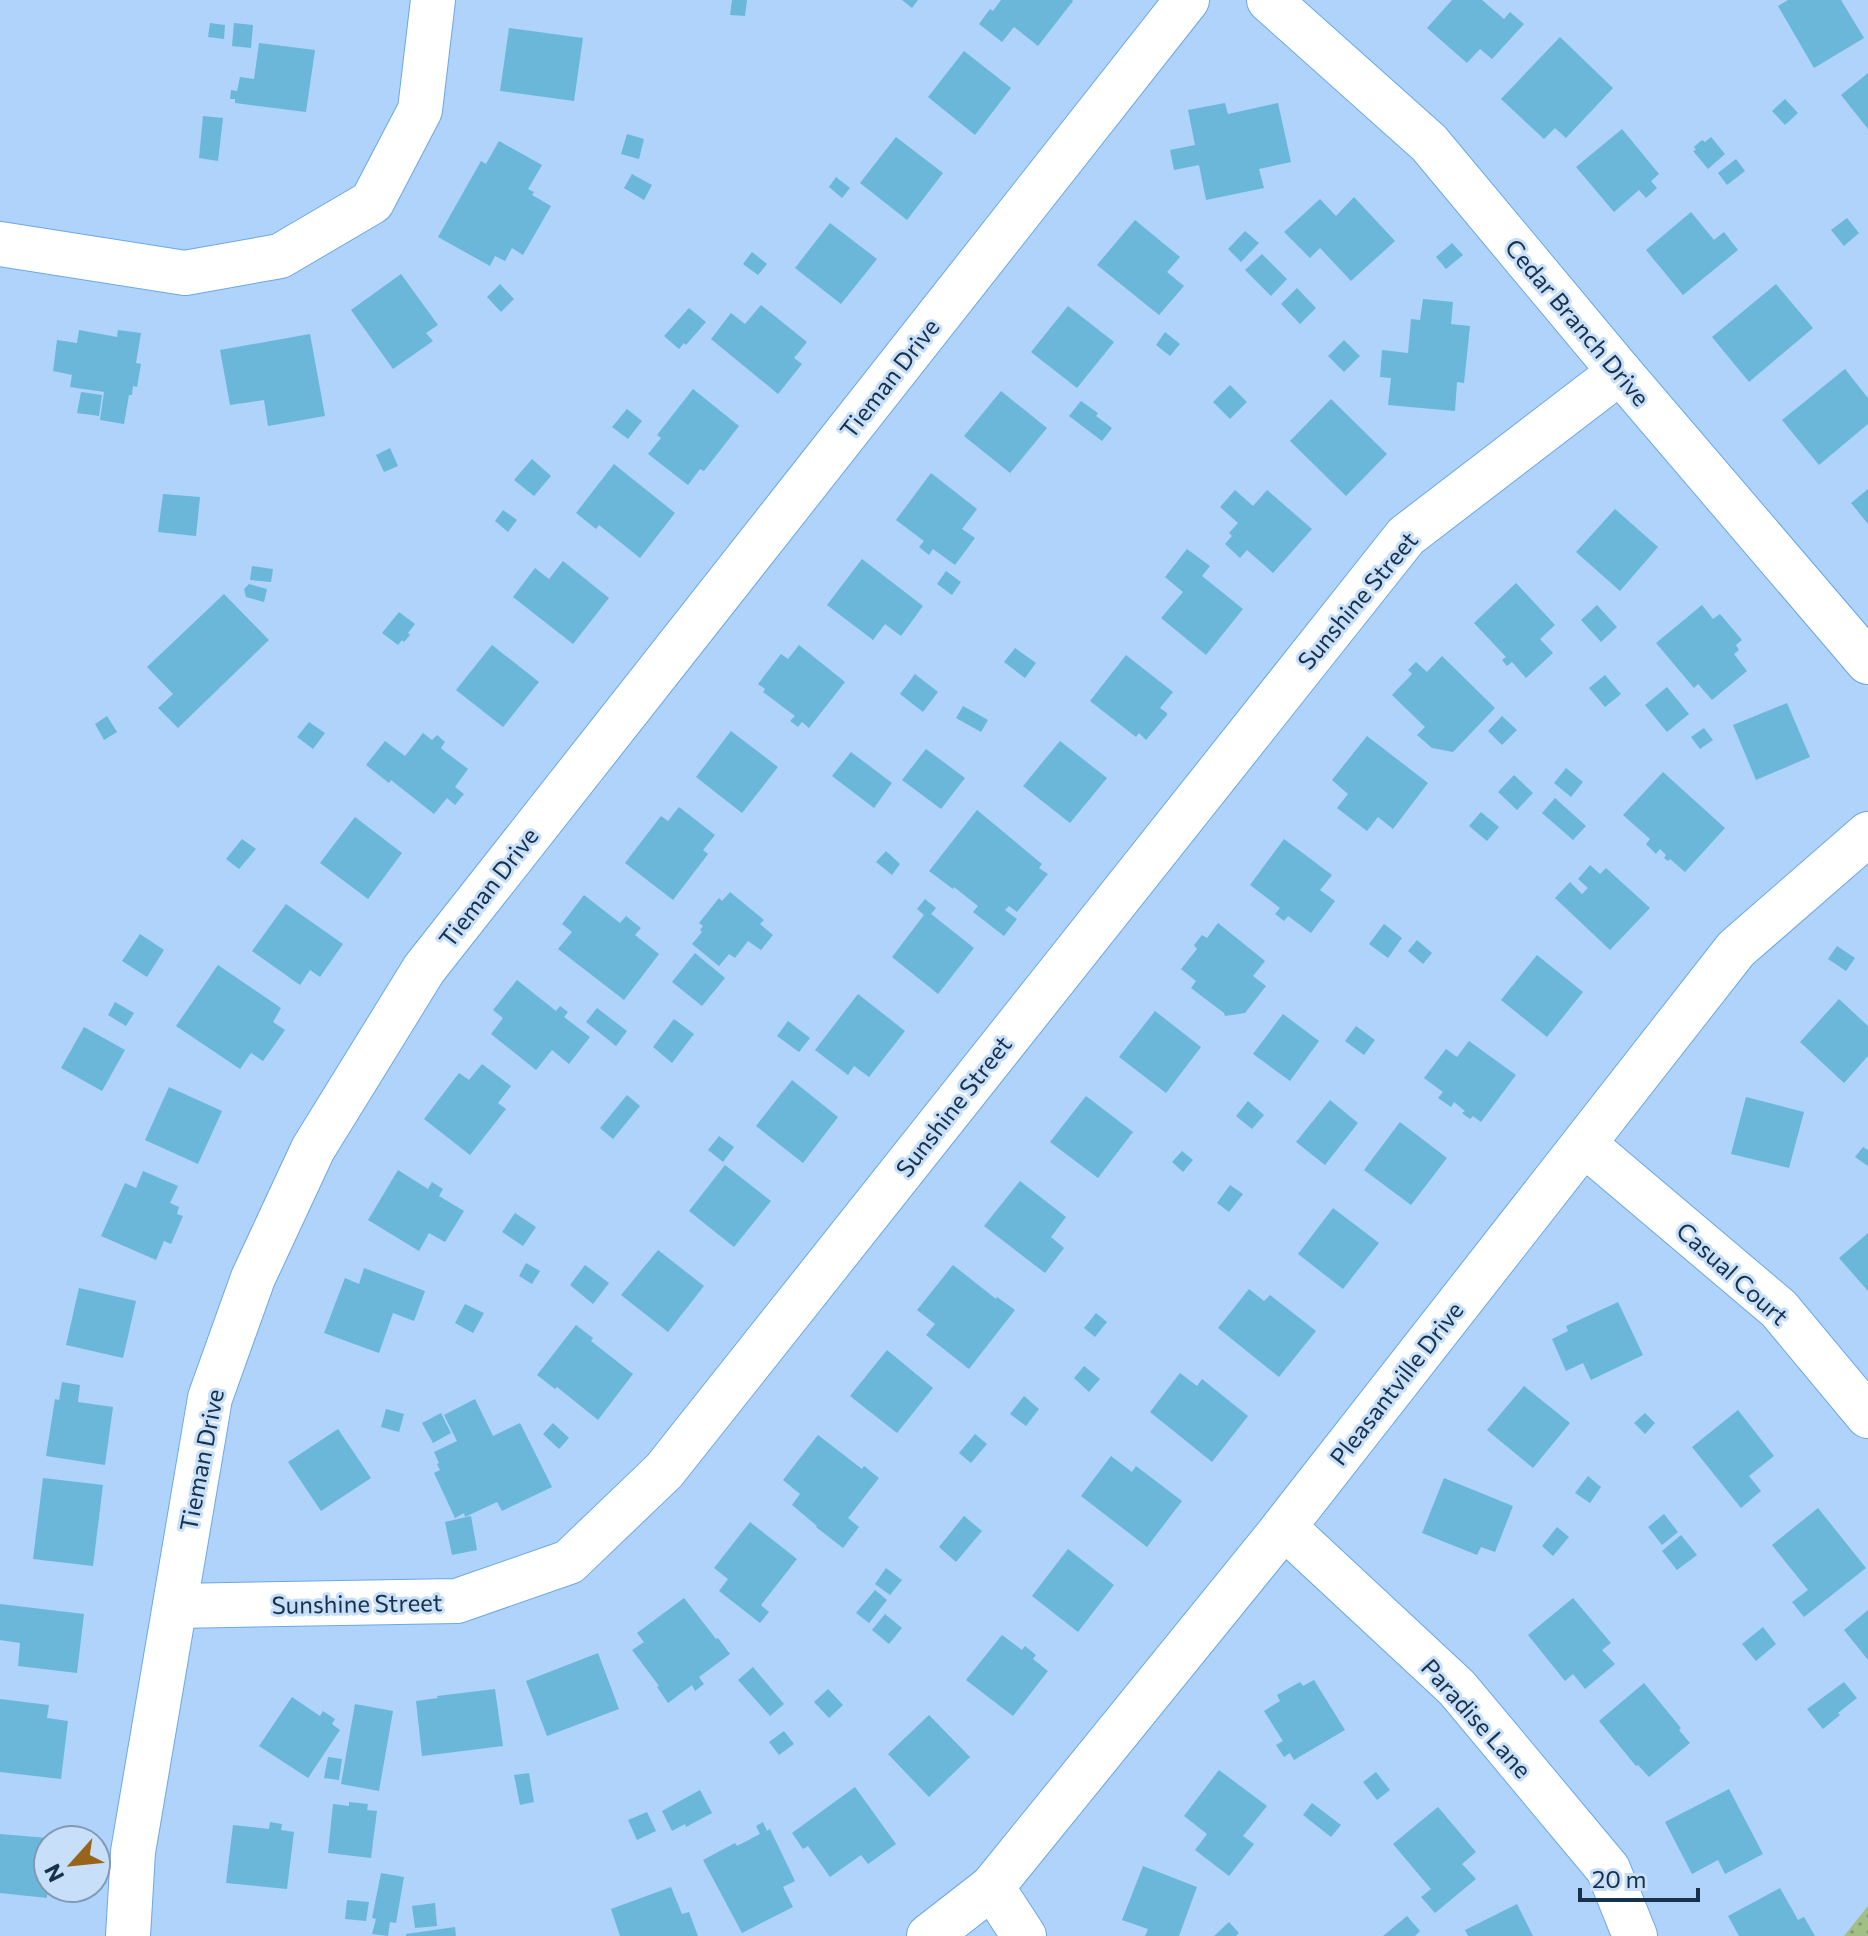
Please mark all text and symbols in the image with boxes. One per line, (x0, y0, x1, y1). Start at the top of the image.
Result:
street label: Cedar Branch Drive (1500, 233, 1656, 411)
street label: Tieman Drive (833, 312, 945, 444)
street label: Sunshine Street (1291, 525, 1423, 675)
street label: Tieman Drive (432, 821, 544, 953)
street label: Sunshine Street (889, 1030, 1017, 1182)
street label: Casual Court (1671, 1215, 1795, 1331)
street label: Pleasantville Drive (1323, 1296, 1469, 1470)
street label: Tieman Drive (173, 1387, 229, 1533)
street label: Sunshine Street (271, 1587, 443, 1619)
street label: Paradise Lane (1416, 1652, 1538, 1784)
north arrow (32, 1824, 112, 1904)
scale bar (1580, 1852, 1698, 1902)
text: N (38, 1860, 70, 1887)
text: 20 m (1592, 1864, 1646, 1893)

